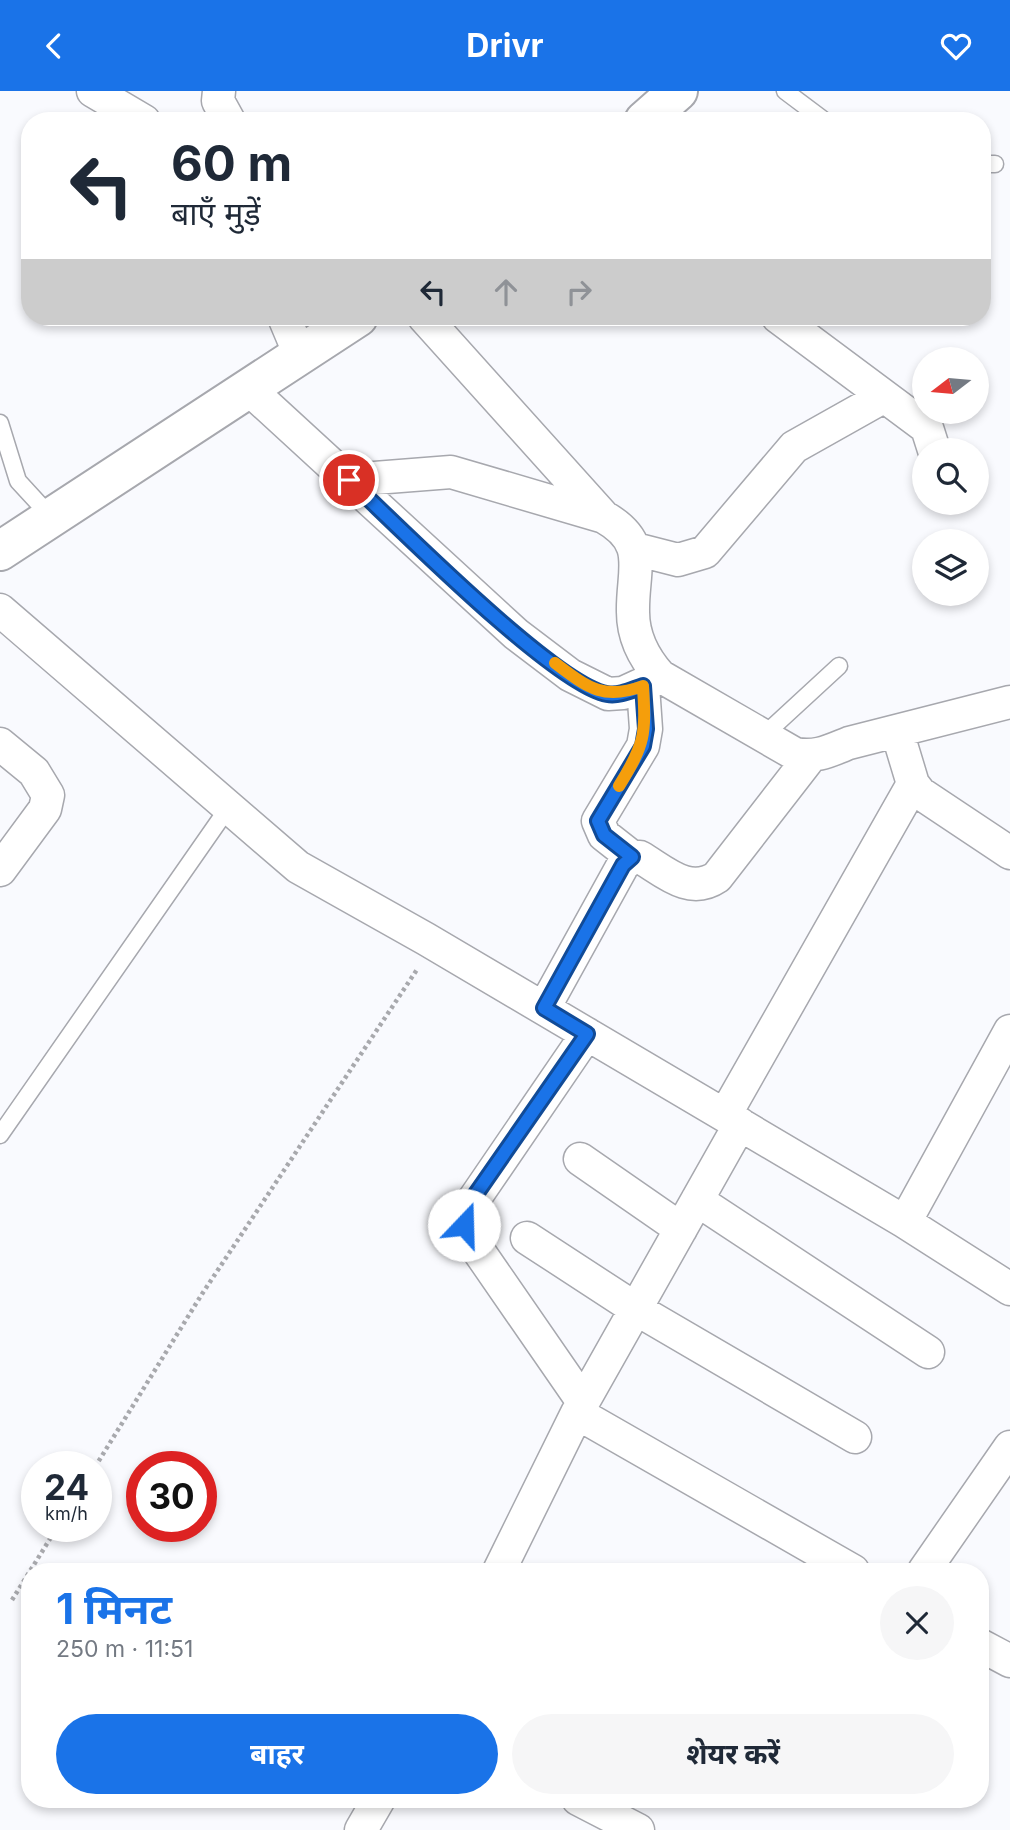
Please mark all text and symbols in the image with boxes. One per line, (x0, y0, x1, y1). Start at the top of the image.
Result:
text: Drivr (466, 26, 544, 65)
icon: back (35, 27, 73, 65)
icon: heart (937, 27, 975, 65)
text: 60 m (171, 134, 292, 193)
icon: left (56, 140, 147, 231)
text: बाएँ मुड़ें (171, 194, 261, 233)
icon: left (414, 273, 452, 311)
icon: ahead (487, 273, 525, 311)
icon: right (560, 273, 598, 311)
north arrow (912, 347, 989, 423)
map controls (912, 347, 989, 606)
button: search (912, 438, 989, 515)
pin (319, 450, 379, 510)
icon: arrive (330, 461, 368, 499)
button: layers (912, 529, 989, 606)
position arrow (427, 1188, 501, 1262)
speed limit sign: 30 (126, 1451, 217, 1542)
text: 24 (44, 1466, 89, 1508)
text: km/h (45, 1503, 88, 1524)
text: 1 मिनट (56, 1583, 172, 1634)
button: close (880, 1586, 954, 1660)
text: 250 m · 11:51 (56, 1635, 193, 1663)
button: बाहर (56, 1714, 498, 1794)
button: शेयर करें (512, 1714, 954, 1794)

